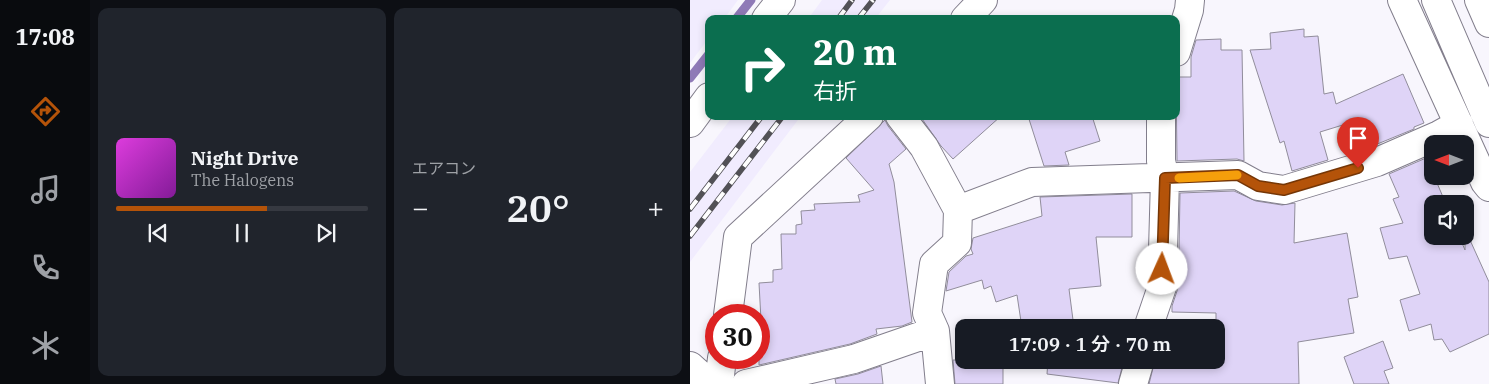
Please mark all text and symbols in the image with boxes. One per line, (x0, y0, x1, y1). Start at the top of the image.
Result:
text: 17:08 (15, 22, 75, 51)
text: 20 m (813, 29, 897, 75)
icon: right (730, 35, 795, 100)
text: 右折 (813, 76, 857, 105)
icon: directions (28, 94, 63, 129)
pin (1337, 117, 1379, 168)
icon: arrive (1344, 124, 1372, 152)
north arrow (1424, 135, 1474, 185)
map controls (1424, 135, 1474, 245)
text: Night Drive (191, 146, 299, 170)
text: エアコン (412, 158, 476, 178)
text: The Halogens (191, 170, 294, 190)
icon: music (28, 172, 63, 207)
text: 20° (506, 183, 570, 232)
text: − (412, 189, 429, 226)
text: + (647, 189, 664, 226)
button: sound (1424, 195, 1474, 245)
icon: previous (144, 219, 172, 247)
icon: pause (228, 219, 256, 247)
icon: next (312, 219, 340, 247)
position arrow (1135, 242, 1187, 294)
icon: phone (28, 250, 63, 285)
speed limit sign: 30 (705, 304, 770, 369)
icon: climate (28, 328, 63, 363)
text: 17:09 · 1 分 · 70 m (1009, 332, 1171, 356)

